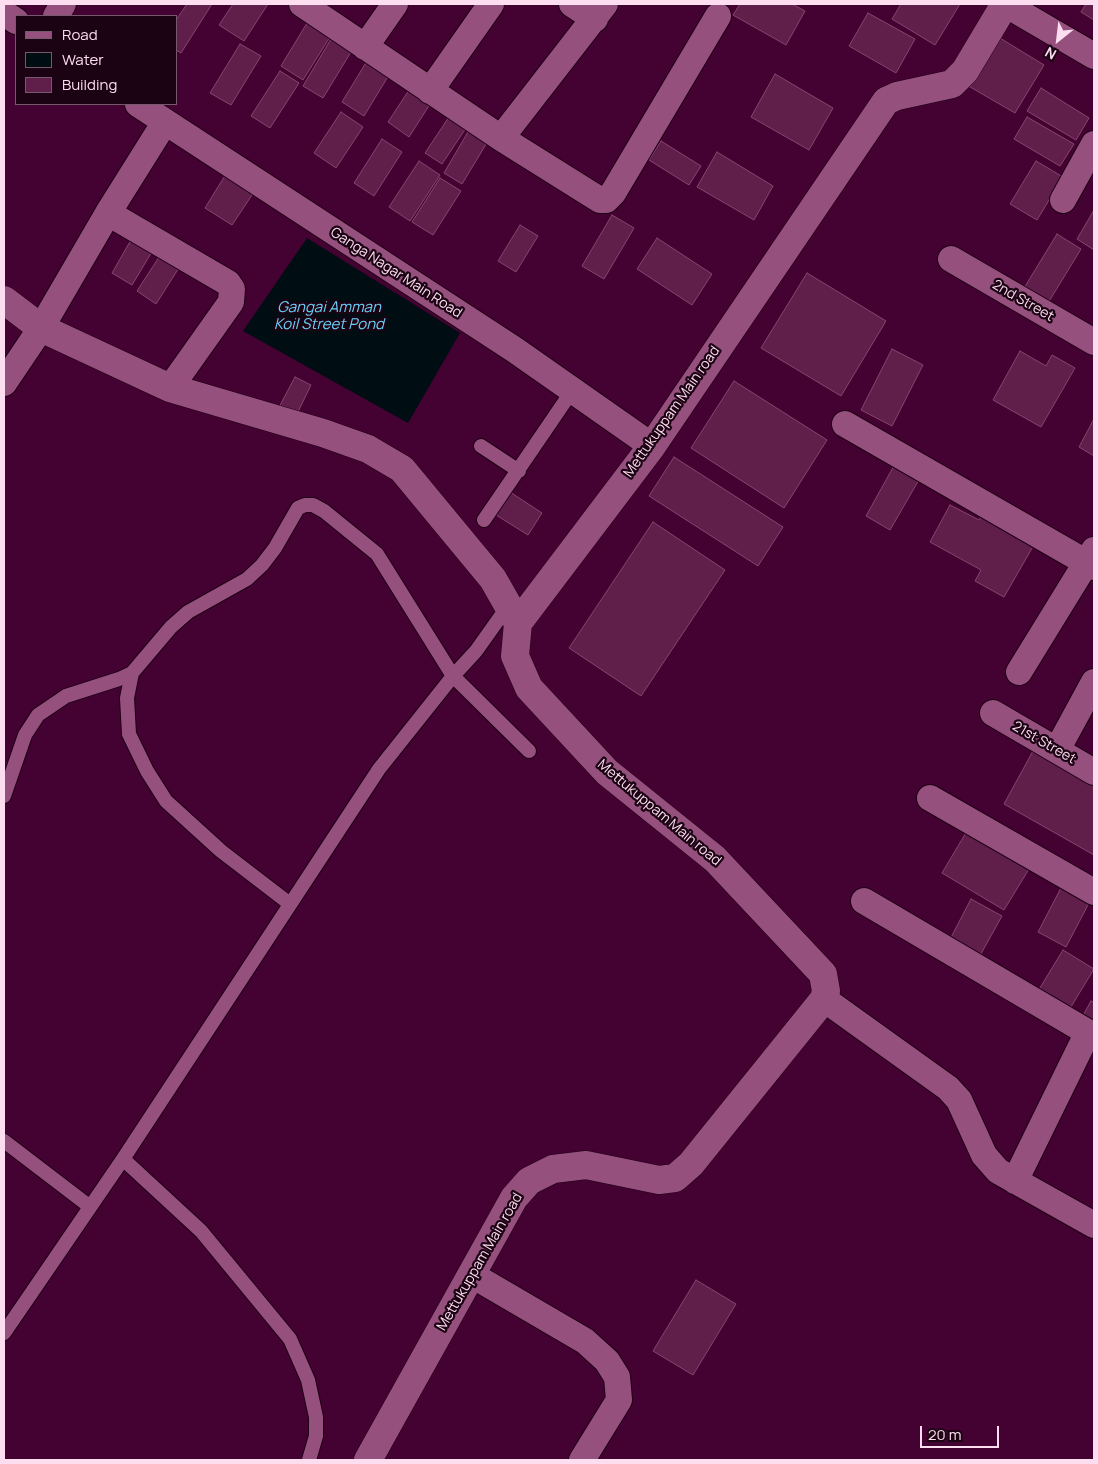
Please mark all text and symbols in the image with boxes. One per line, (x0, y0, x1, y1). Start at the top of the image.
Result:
legend (15, 15, 178, 105)
north arrow (1033, 15, 1083, 65)
text: Road (62, 24, 98, 45)
text: N (1041, 43, 1059, 64)
text: Water (62, 49, 104, 70)
text: Building (62, 74, 117, 95)
street label: Ganga Nagar Main Road (327, 224, 465, 322)
street label: 2nd Street (989, 277, 1057, 325)
water label: Gangai Amman Koil Street Pond (274, 299, 384, 334)
street label: Mettukuppam Main road (620, 343, 724, 481)
street label: 21st Street (1009, 718, 1079, 768)
street label: Mettukuppam Main road (594, 756, 724, 870)
street label: Mettukuppam Main road (434, 1190, 526, 1334)
scale bar (923, 1416, 1002, 1448)
text: 20 m (928, 1424, 961, 1445)

